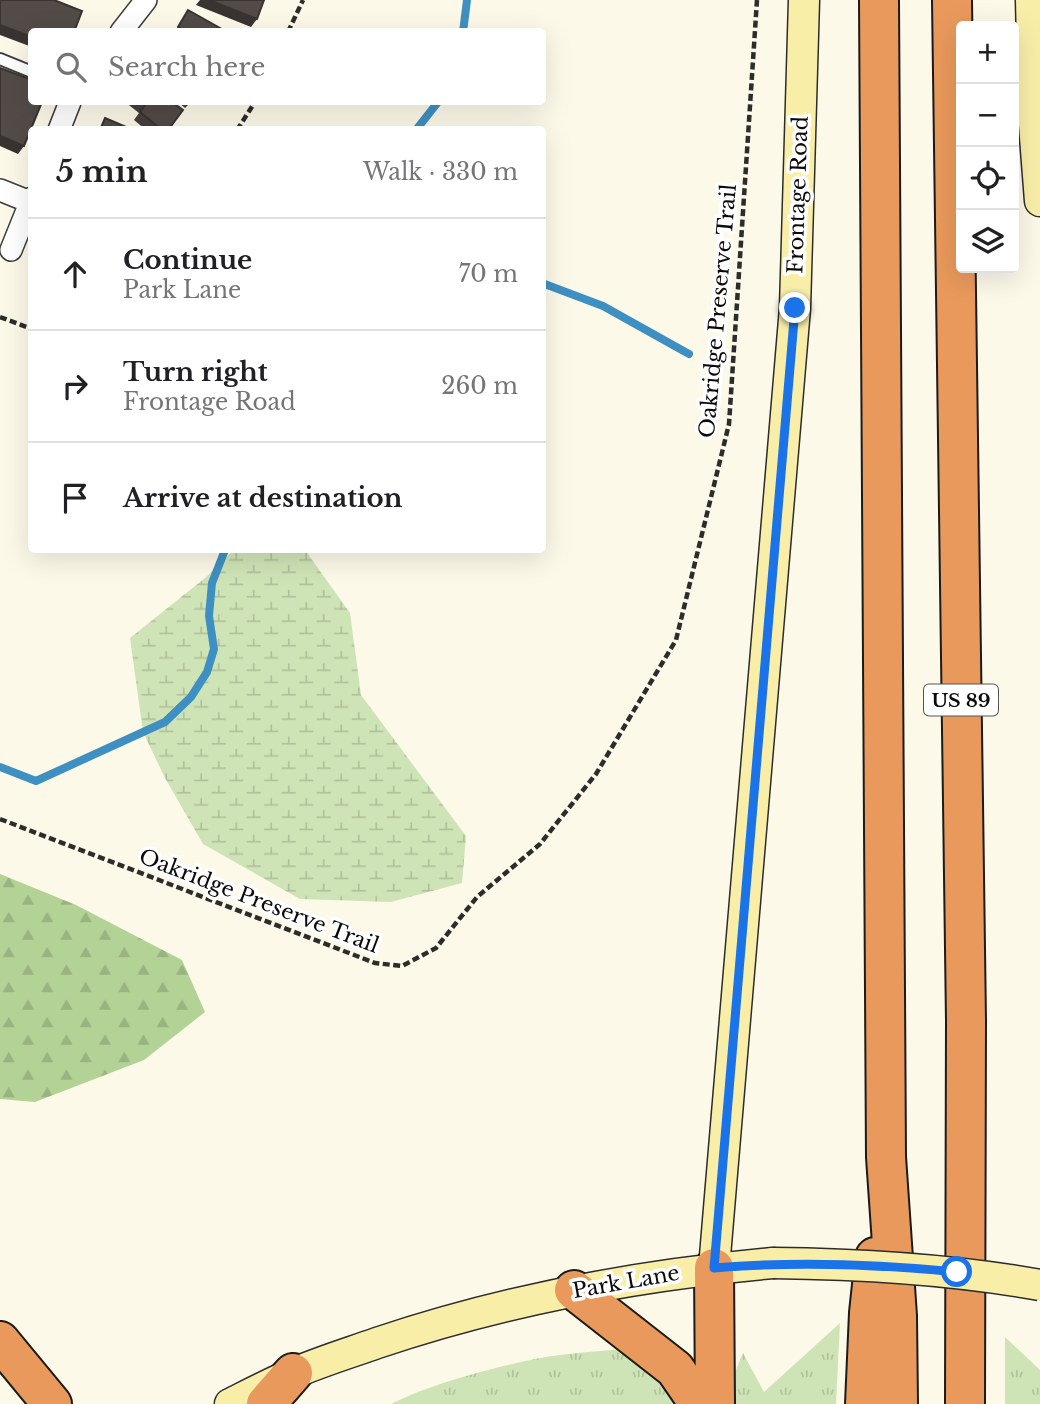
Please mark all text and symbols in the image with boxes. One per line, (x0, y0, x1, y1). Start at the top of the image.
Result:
map controls (956, 21, 1019, 273)
button: + (956, 21, 1019, 84)
search box (28, 28, 546, 105)
icon: search (52, 48, 90, 86)
text: Search here (108, 51, 265, 83)
button: − (956, 84, 1019, 147)
street label: Frontage Road (782, 116, 814, 274)
button: locate (956, 147, 1019, 210)
text: 5 min (56, 153, 148, 190)
text: Walk · 330 m (363, 158, 518, 186)
street label: Oakridge Preserve Trail (694, 183, 742, 439)
button: layers (956, 210, 1019, 273)
text: Continue (123, 244, 252, 276)
icon: ahead (56, 255, 94, 293)
text: 70 m (459, 260, 518, 288)
text: Park Lane (123, 276, 241, 304)
route end (779, 292, 810, 323)
text: Turn right (123, 356, 268, 388)
icon: right (56, 367, 94, 405)
text: 260 m (441, 372, 518, 400)
text: Frontage Road (123, 388, 296, 416)
icon: arrive (56, 479, 94, 517)
text: Arrive at destination (123, 482, 403, 514)
road number: US 89 (924, 684, 998, 716)
street label: Oakridge Preserve Trail (135, 843, 383, 959)
route start (941, 1256, 972, 1287)
street label: Park Lane (571, 1260, 681, 1304)

